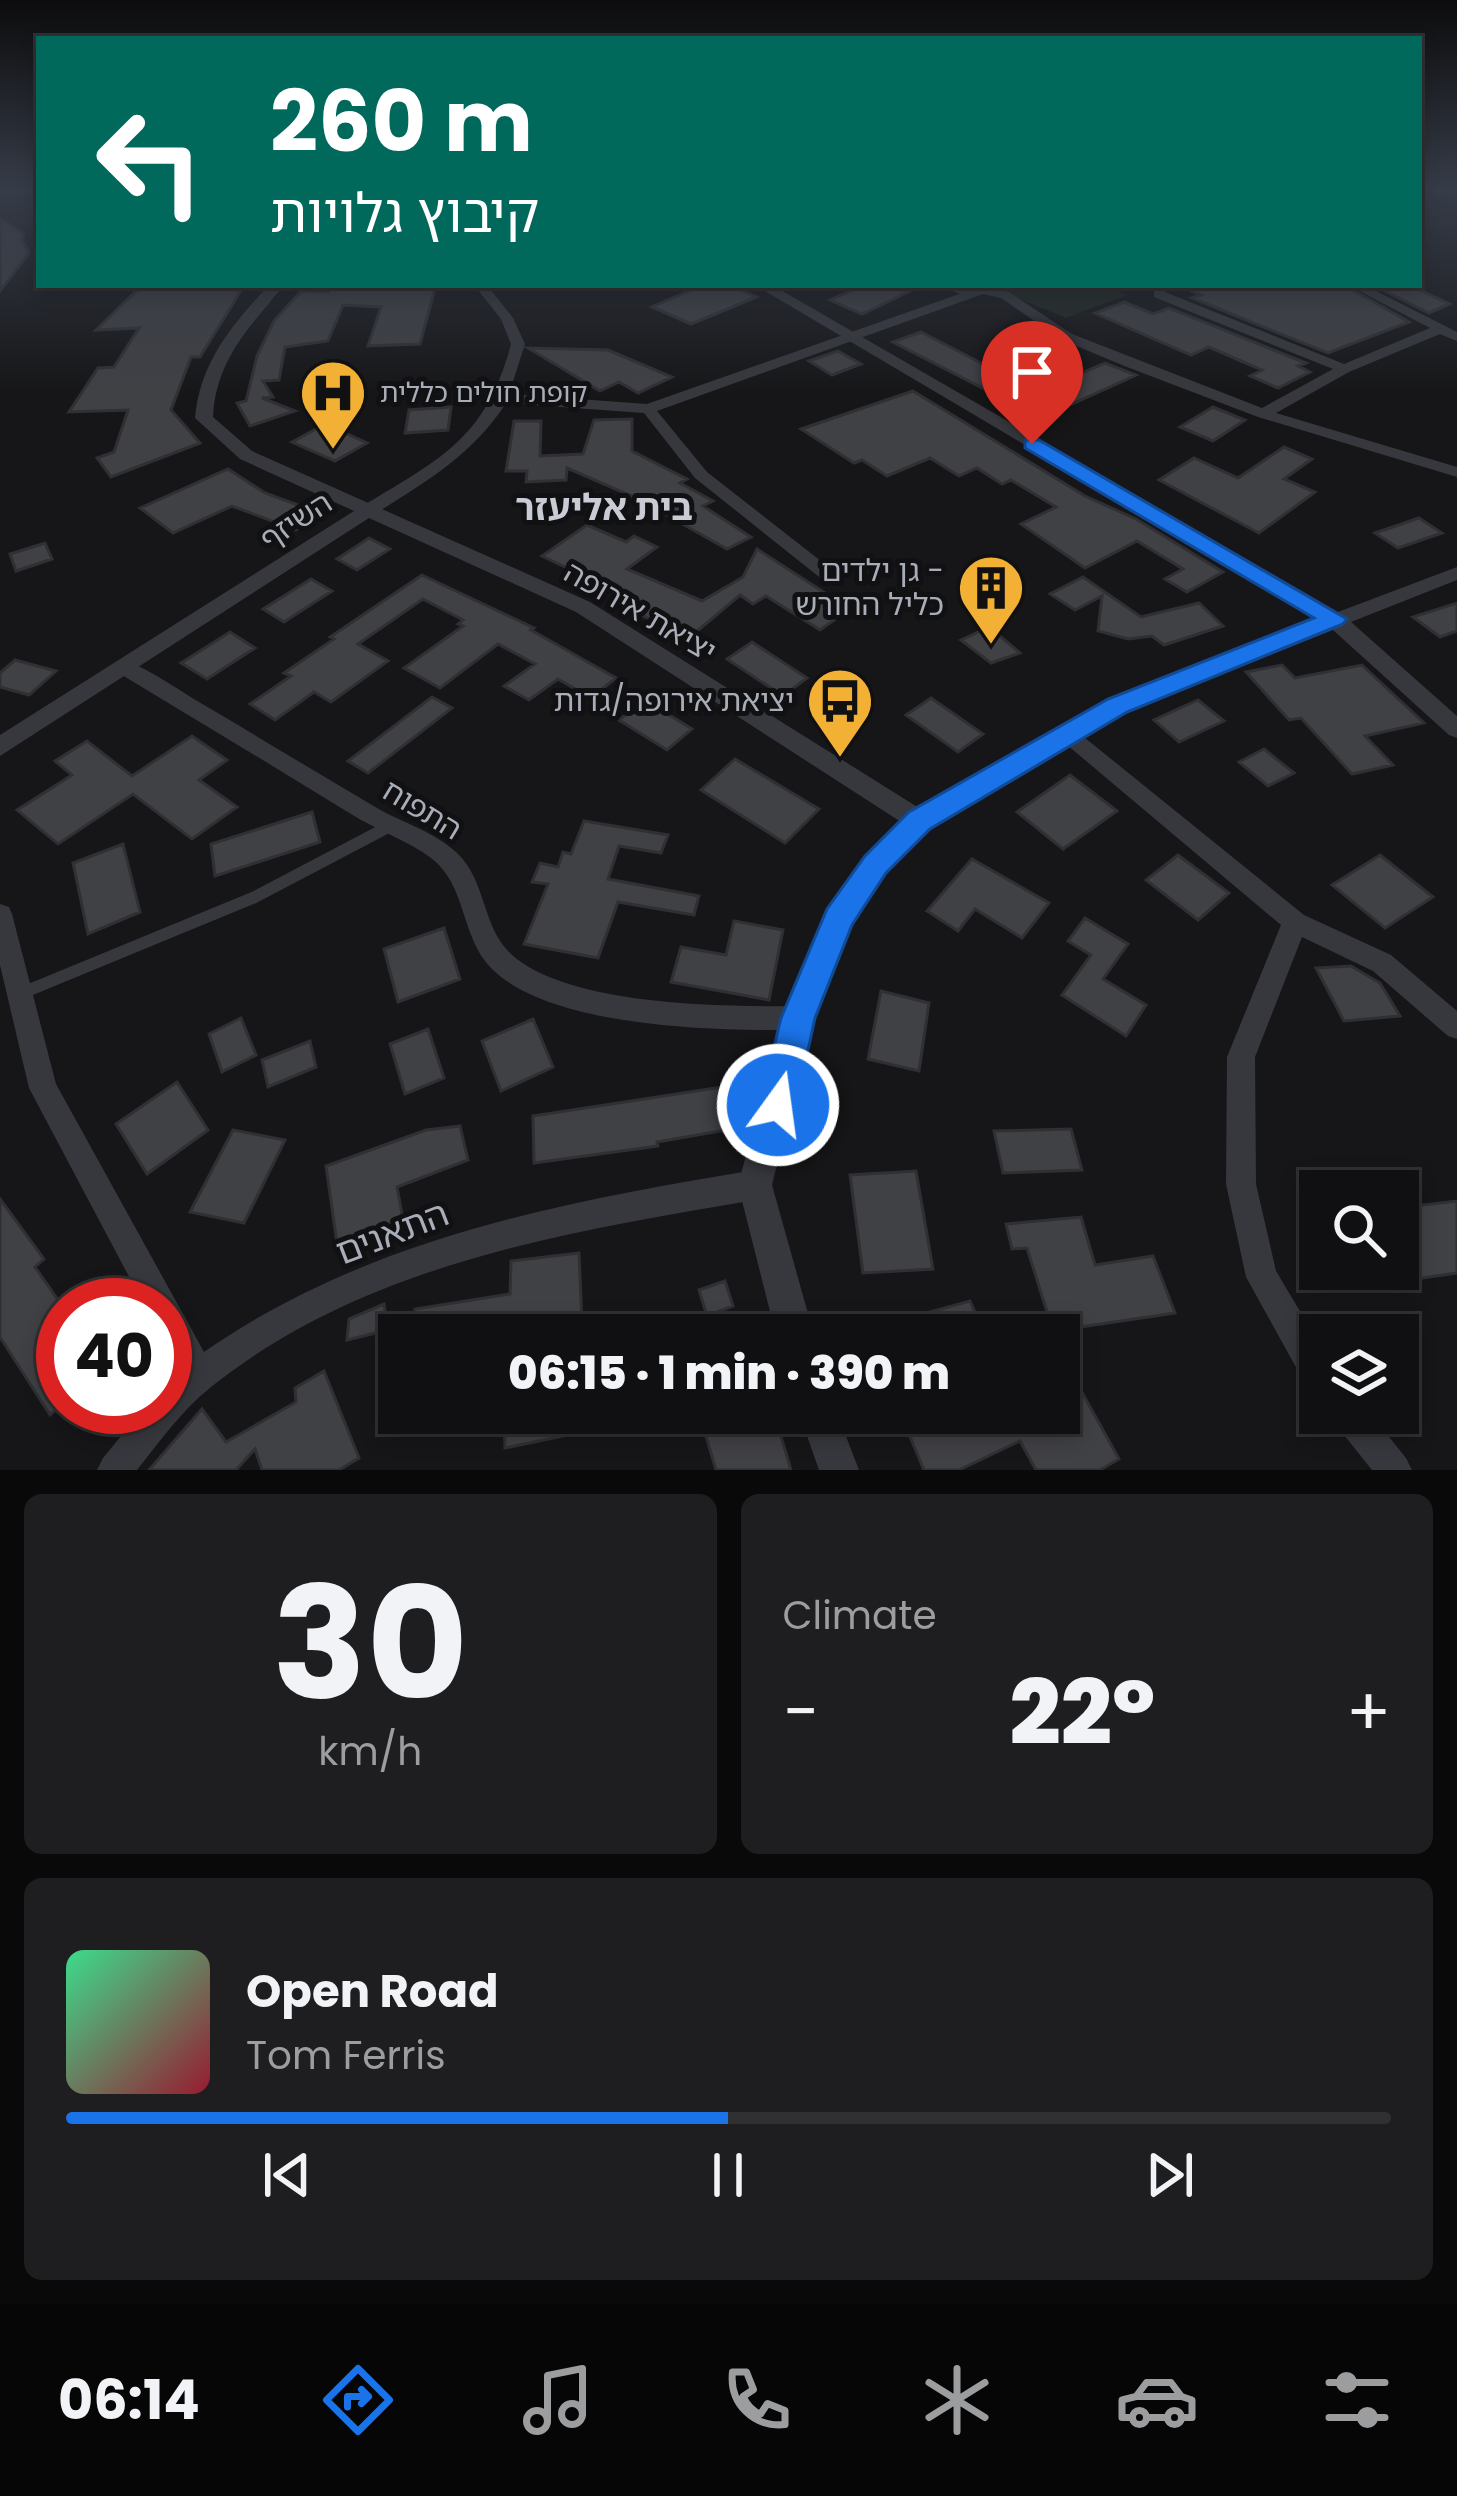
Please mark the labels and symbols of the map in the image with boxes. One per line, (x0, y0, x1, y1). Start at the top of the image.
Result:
pin (981, 321, 1083, 444)
hospital icon: קופת חולים כללית (298, 358, 368, 452)
place label: קופת חולים כללית (380, 374, 587, 411)
street label: השיזף (251, 481, 340, 560)
district label: בית אליעזר (515, 482, 693, 533)
place label: גן ילדים - כליל החורש (795, 549, 944, 626)
street label: יציאת אירופה (556, 551, 724, 672)
building icon: גן ילדים - כליל החורש (956, 553, 1026, 647)
bus stop icon: יציאת אירופה/גדות (805, 666, 875, 760)
place label: יציאת אירופה/גדות (554, 679, 794, 722)
street label: התפוח (375, 769, 470, 850)
position arrow (715, 1042, 841, 1168)
street label: התאנים (328, 1188, 456, 1277)
speed limit sign: 40 (36, 1278, 192, 1434)

